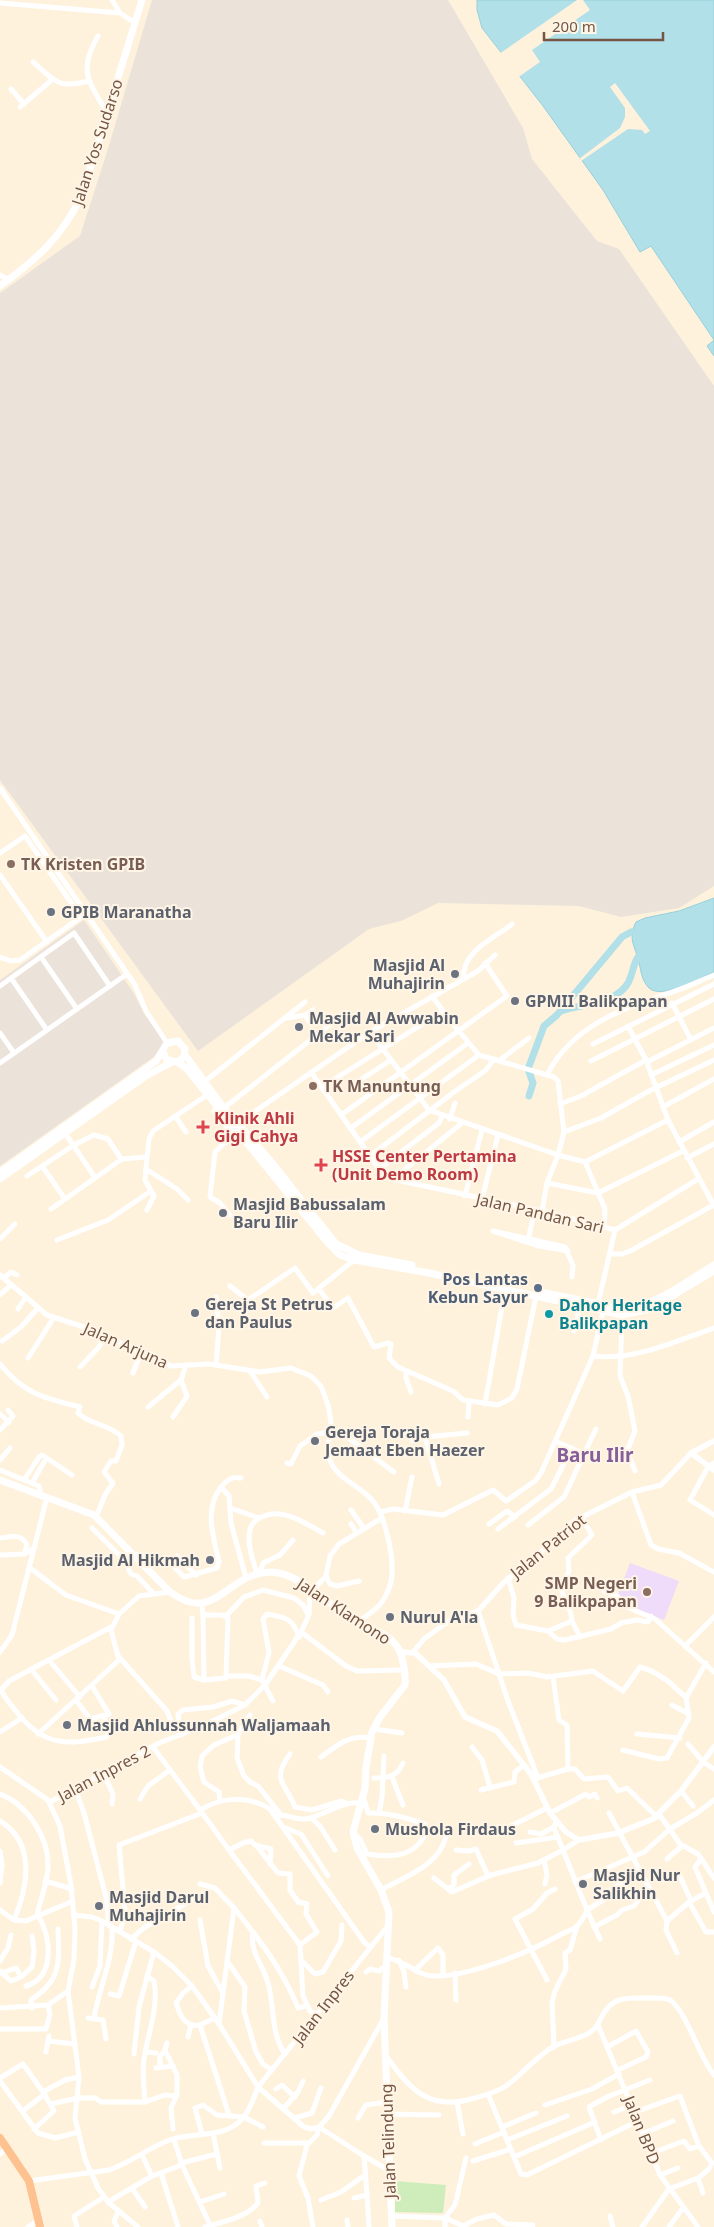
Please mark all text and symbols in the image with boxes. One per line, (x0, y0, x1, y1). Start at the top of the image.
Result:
scale bar (544, 10, 663, 42)
text: 200 m (552, 16, 596, 36)
street label: Jalan Yos Sudarso (66, 76, 128, 210)
place label: TK Kristen GPIB (21, 853, 145, 875)
marker: TK Kristen GPIB (5, 858, 17, 870)
place label: GPIB Maranatha (61, 901, 192, 923)
marker: GPIB Maranatha (45, 906, 57, 918)
place label: Masjid Al Muhajirin (368, 954, 445, 994)
marker: Masjid Al Muhajirin (449, 968, 461, 980)
place label: GPMII Balikpapan (525, 990, 668, 1012)
marker: GPMII Balikpapan (509, 995, 521, 1007)
place label: Masjid Al Awwabin Mekar Sari (309, 1007, 459, 1047)
marker: Masjid Al Awwabin Mekar Sari (293, 1021, 305, 1033)
place label: TK Manuntung (323, 1075, 441, 1097)
marker: TK Manuntung (307, 1080, 319, 1092)
place label: Klinik Ahli Gigi Cahya (214, 1107, 298, 1147)
marker: Klinik Ahli Gigi Cahya (196, 1120, 210, 1134)
place label: HSSE Center Pertamina (Unit Demo Room) (332, 1145, 517, 1185)
marker: HSSE Center Pertamina (Unit Demo Room) (314, 1158, 328, 1172)
street label: Jalan Pandan Sari (472, 1187, 606, 1238)
place label: Masjid Babussalam Baru Ilir (233, 1193, 386, 1233)
marker: Masjid Babussalam Baru Ilir (217, 1207, 229, 1219)
place label: Pos Lantas Kebun Sayur (428, 1268, 528, 1308)
marker: Pos Lantas Kebun Sayur (532, 1282, 544, 1294)
place label: Gereja St Petrus dan Paulus (205, 1293, 333, 1333)
place label: Dahor Heritage Balikpapan (559, 1294, 682, 1334)
marker: Gereja St Petrus dan Paulus (189, 1307, 201, 1319)
marker: Dahor Heritage Balikpapan (543, 1308, 555, 1320)
street label: Jalan Arjuna (78, 1316, 172, 1373)
place label: Gereja Toraja Jemaat Eben Haezer (323, 1421, 485, 1461)
marker: Gereja Toraja Jemaat Eben Haezer (309, 1435, 321, 1447)
district label: Baru Ilir (556, 1442, 634, 1468)
street label: Jalan Patriot (504, 1509, 591, 1584)
place label: Masjid Al Hikmah (61, 1549, 200, 1571)
marker: Masjid Al Hikmah (204, 1554, 216, 1566)
street label: Jalan Klamono (291, 1571, 395, 1650)
place label: SMP Negeri 9 Balikpapan (534, 1572, 637, 1612)
marker: SMP Negeri 9 Balikpapan (641, 1586, 653, 1598)
place label: Nurul A'la (400, 1606, 478, 1628)
marker: Nurul A'la (384, 1611, 396, 1623)
place label: Masjid Ahlussunnah Waljamaah (77, 1714, 331, 1736)
marker: Masjid Ahlussunnah Waljamaah (61, 1719, 73, 1731)
street label: Jalan Inpres 2 (52, 1739, 154, 1808)
place label: Mushola Firdaus (385, 1818, 516, 1840)
marker: Mushola Firdaus (369, 1823, 381, 1835)
place label: Masjid Nur Salikhin (593, 1864, 680, 1904)
marker: Masjid Nur Salikhin (577, 1878, 589, 1890)
place label: Masjid Darul Muhajirin (109, 1886, 209, 1926)
marker: Masjid Darul Muhajirin (93, 1900, 105, 1912)
street label: Jalan Inpres (286, 1965, 359, 2050)
street label: Jalan Telindung (375, 2083, 401, 2201)
street label: Jalan BPD (618, 2091, 666, 2168)

